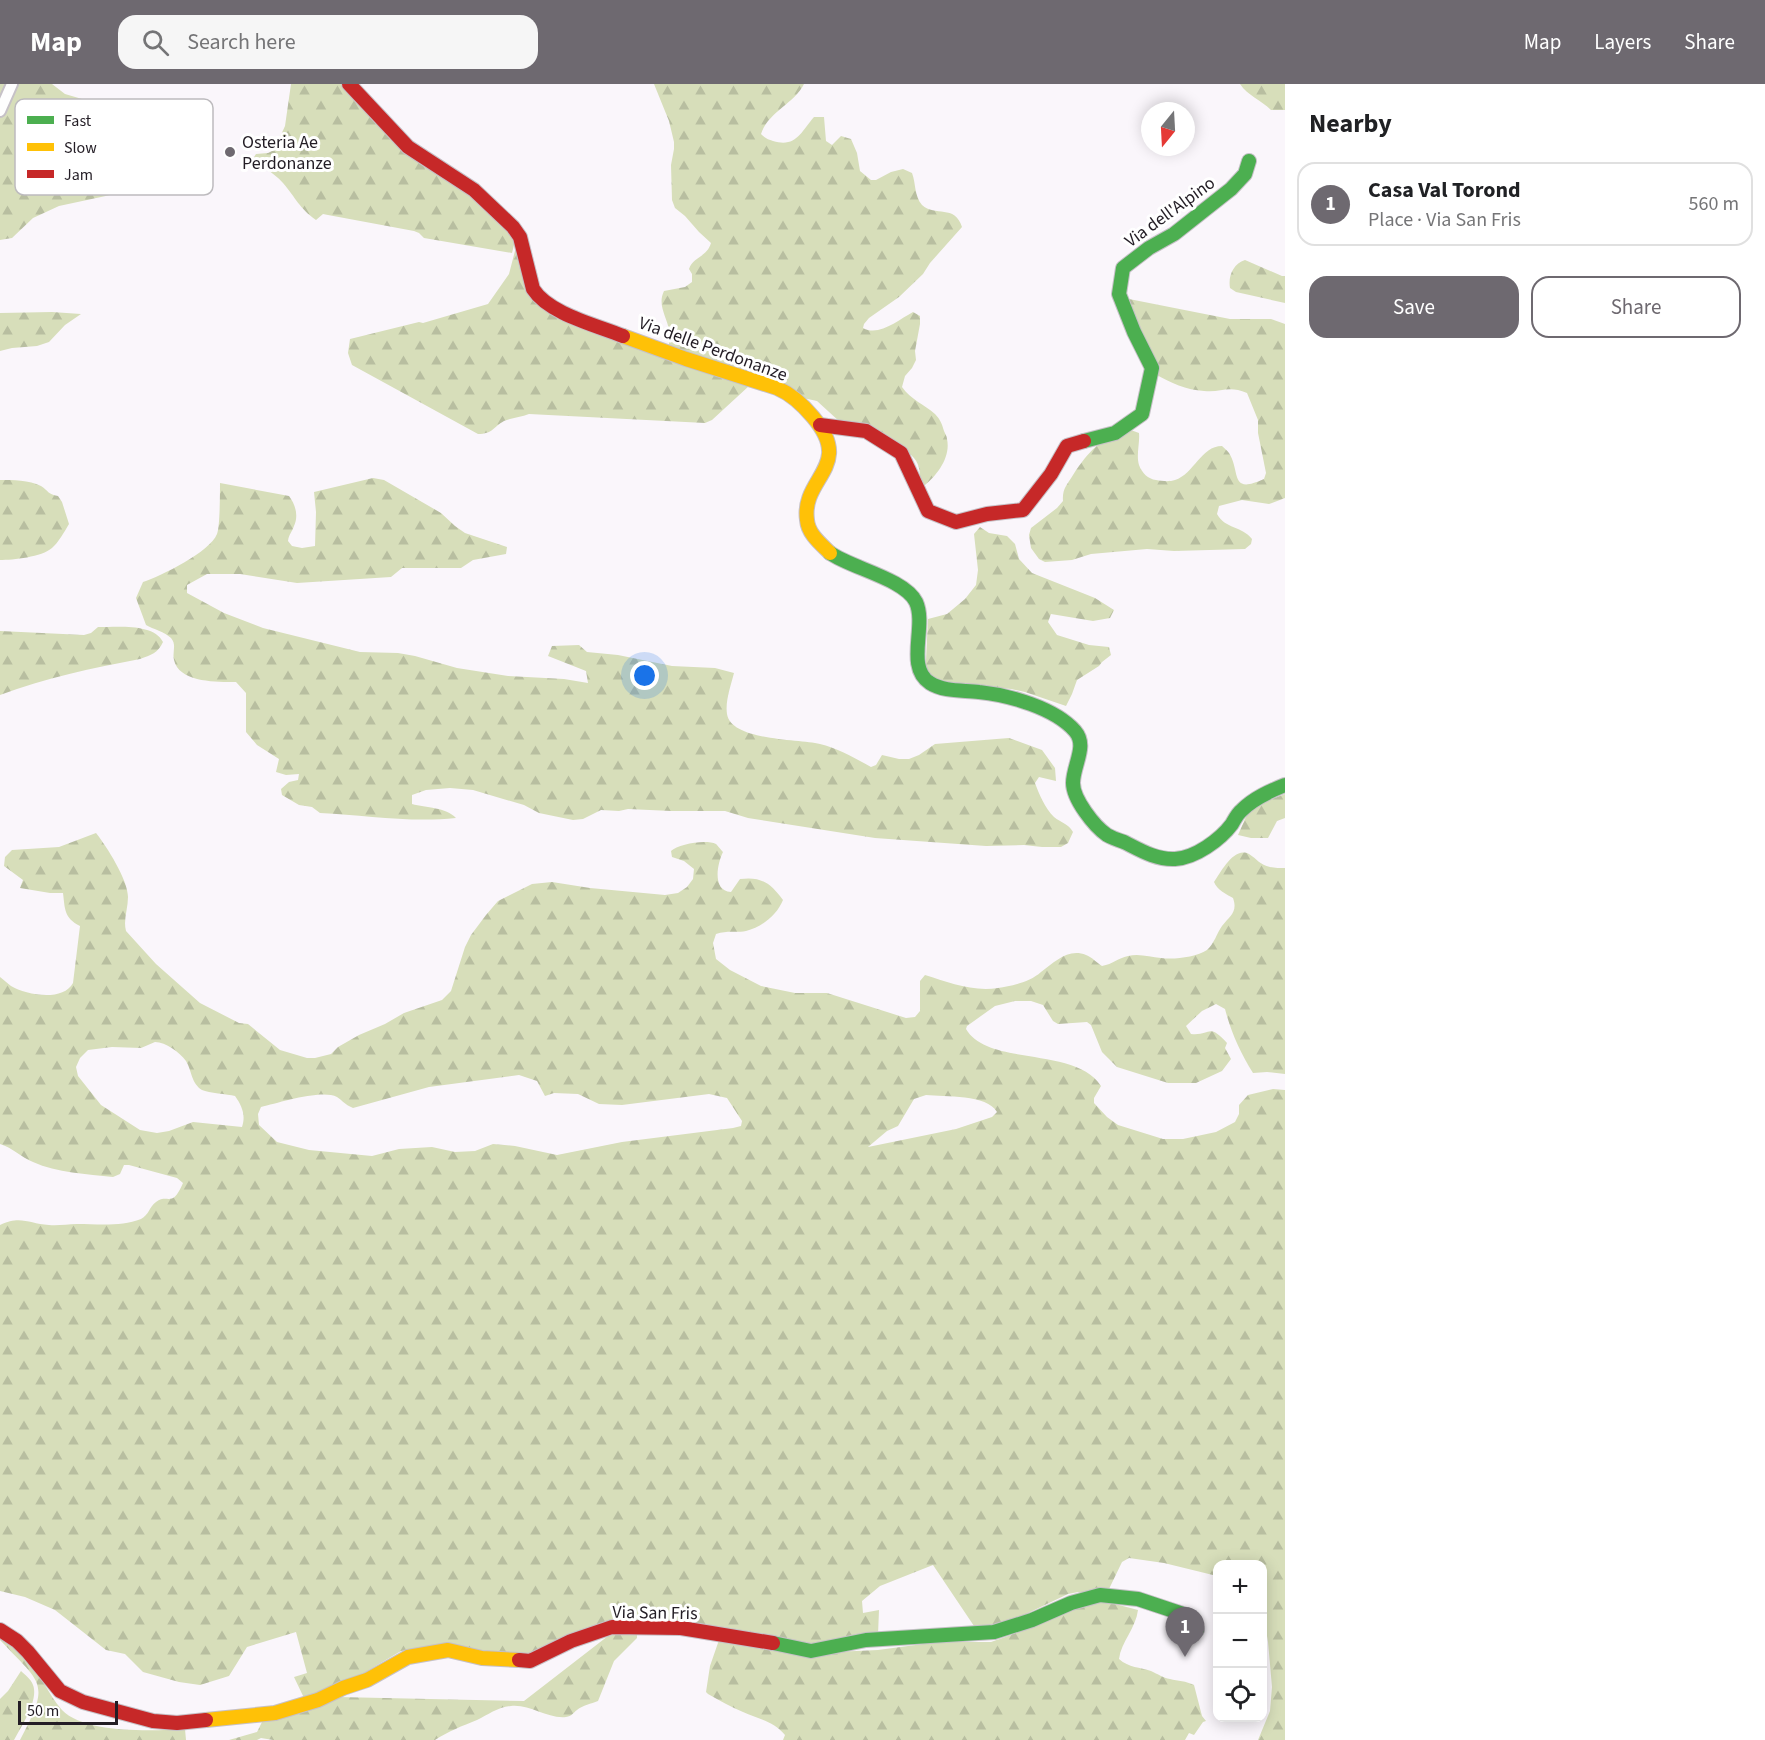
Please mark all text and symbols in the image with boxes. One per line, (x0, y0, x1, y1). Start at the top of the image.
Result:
search box (118, 15, 538, 69)
text: Map (30, 22, 82, 62)
icon: search (139, 26, 172, 59)
text: Search here (187, 26, 296, 58)
text: Map (1524, 27, 1561, 57)
text: Layers (1594, 27, 1651, 57)
text: Share (1684, 27, 1735, 57)
legend (15, 99, 213, 195)
north arrow (1141, 102, 1195, 156)
text: Nearby (1309, 105, 1392, 142)
text: Fast (64, 110, 92, 132)
place label: Osteria Ae Perdonanze (242, 130, 332, 176)
text: Slow (64, 137, 97, 159)
marker: Osteria Ae Perdonanze (223, 145, 237, 159)
text: Jam (64, 164, 93, 186)
street label: Via dell'Alpino (1120, 171, 1220, 253)
text: Casa Val Torond (1368, 174, 1521, 206)
text: 1 (1325, 190, 1336, 218)
text: 560 m (1689, 190, 1739, 218)
text: Place · Via San Fris (1368, 206, 1521, 234)
button: Save (1309, 276, 1519, 338)
button: Share (1531, 276, 1741, 338)
street label: Via delle Perdonanze (635, 310, 791, 388)
your location (630, 661, 659, 690)
map controls (1213, 1560, 1267, 1722)
button: + (1213, 1560, 1267, 1614)
street label: Via San Fris (612, 1600, 698, 1626)
pin: 1 (1166, 1608, 1204, 1657)
button: − (1213, 1614, 1267, 1668)
button: locate (1213, 1668, 1267, 1722)
scale bar (18, 1698, 118, 1726)
text: 50 m (27, 1700, 59, 1722)

